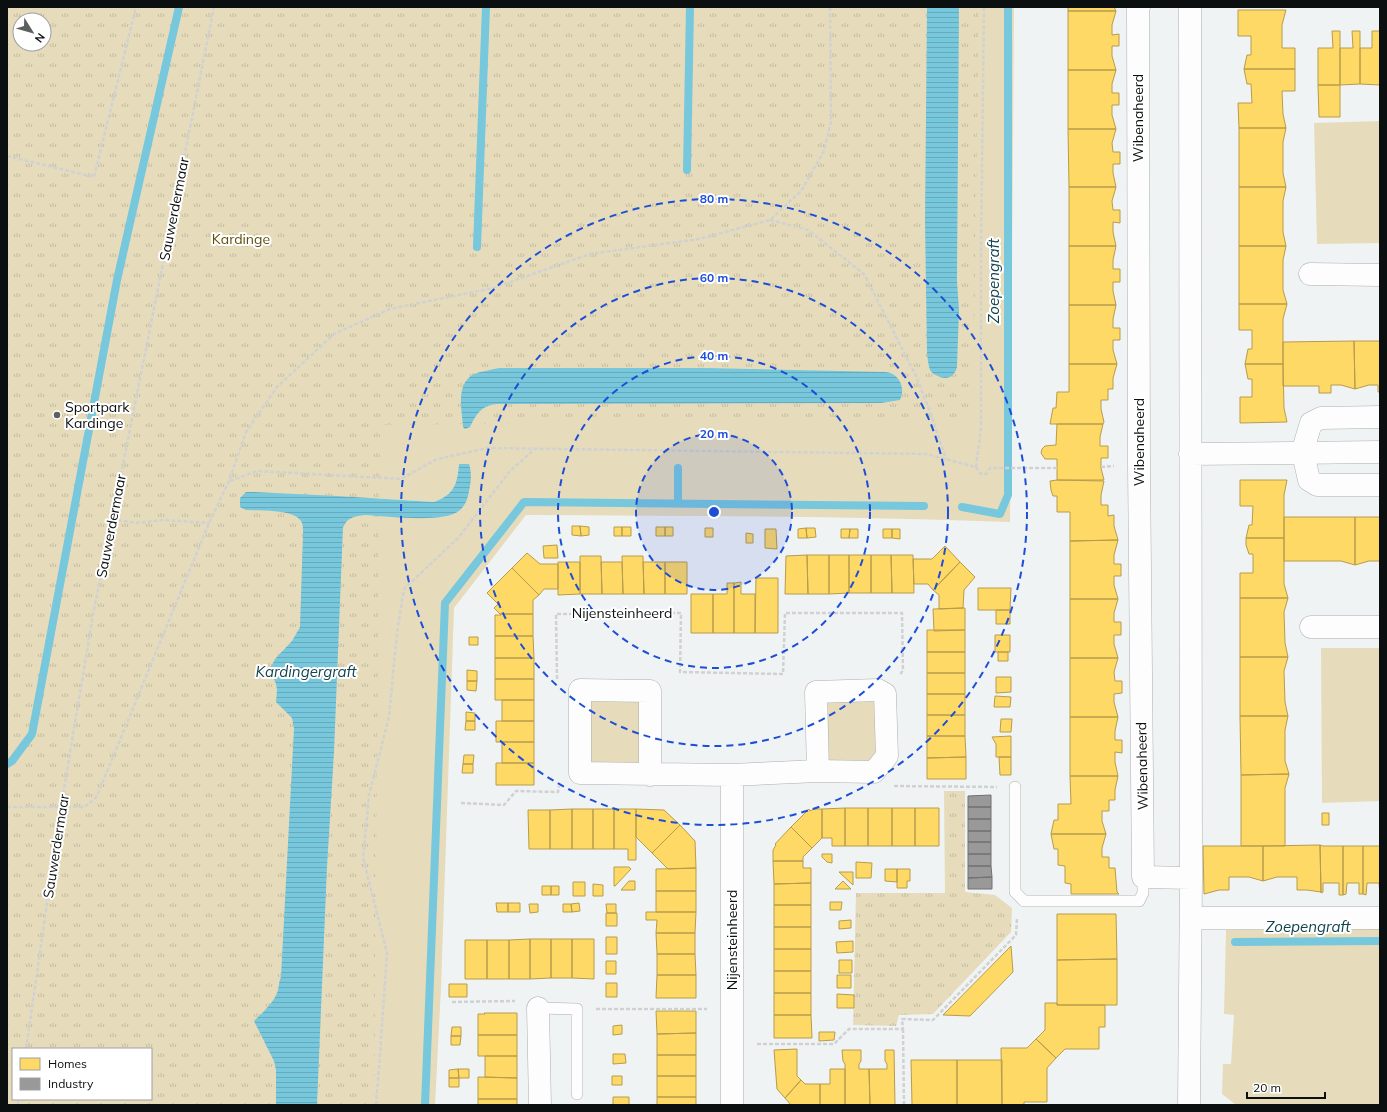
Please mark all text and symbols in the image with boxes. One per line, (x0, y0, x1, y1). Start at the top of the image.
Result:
north arrow (12, 12, 52, 52)
text: N (32, 30, 48, 46)
street label: Wibenaheerd (1129, 74, 1147, 162)
street label: Sauwerdermaar (155, 155, 193, 262)
text: 80 m (700, 191, 728, 206)
park label: Kardinge (212, 230, 270, 248)
water label: Zoepengraft (984, 238, 1003, 323)
text: 60 m (700, 270, 728, 285)
text: 40 m (700, 348, 728, 363)
place label: Sportpark Kardinge (65, 398, 130, 432)
street label: Wibenaheerd (1130, 398, 1148, 486)
marker: Sportpark Kardinge (52, 410, 62, 420)
text: 20 m (700, 426, 728, 441)
street label: Sauwerdermaar (92, 472, 130, 579)
centre of rings (707, 505, 721, 519)
street label: Nijensteinheerd (572, 604, 672, 622)
water label: Kardingergraft (255, 662, 357, 681)
street label: Wibenaheerd (1132, 722, 1152, 810)
street label: Sauwerdermaar (39, 792, 73, 899)
street label: Nijensteinheerd (723, 890, 741, 990)
water label: Zoepengraft (1266, 917, 1351, 936)
legend (12, 1048, 152, 1100)
text: Homes (48, 1056, 87, 1071)
scale bar (1247, 1074, 1325, 1100)
text: Industry (48, 1076, 94, 1091)
text: 20 m (1253, 1080, 1281, 1095)

